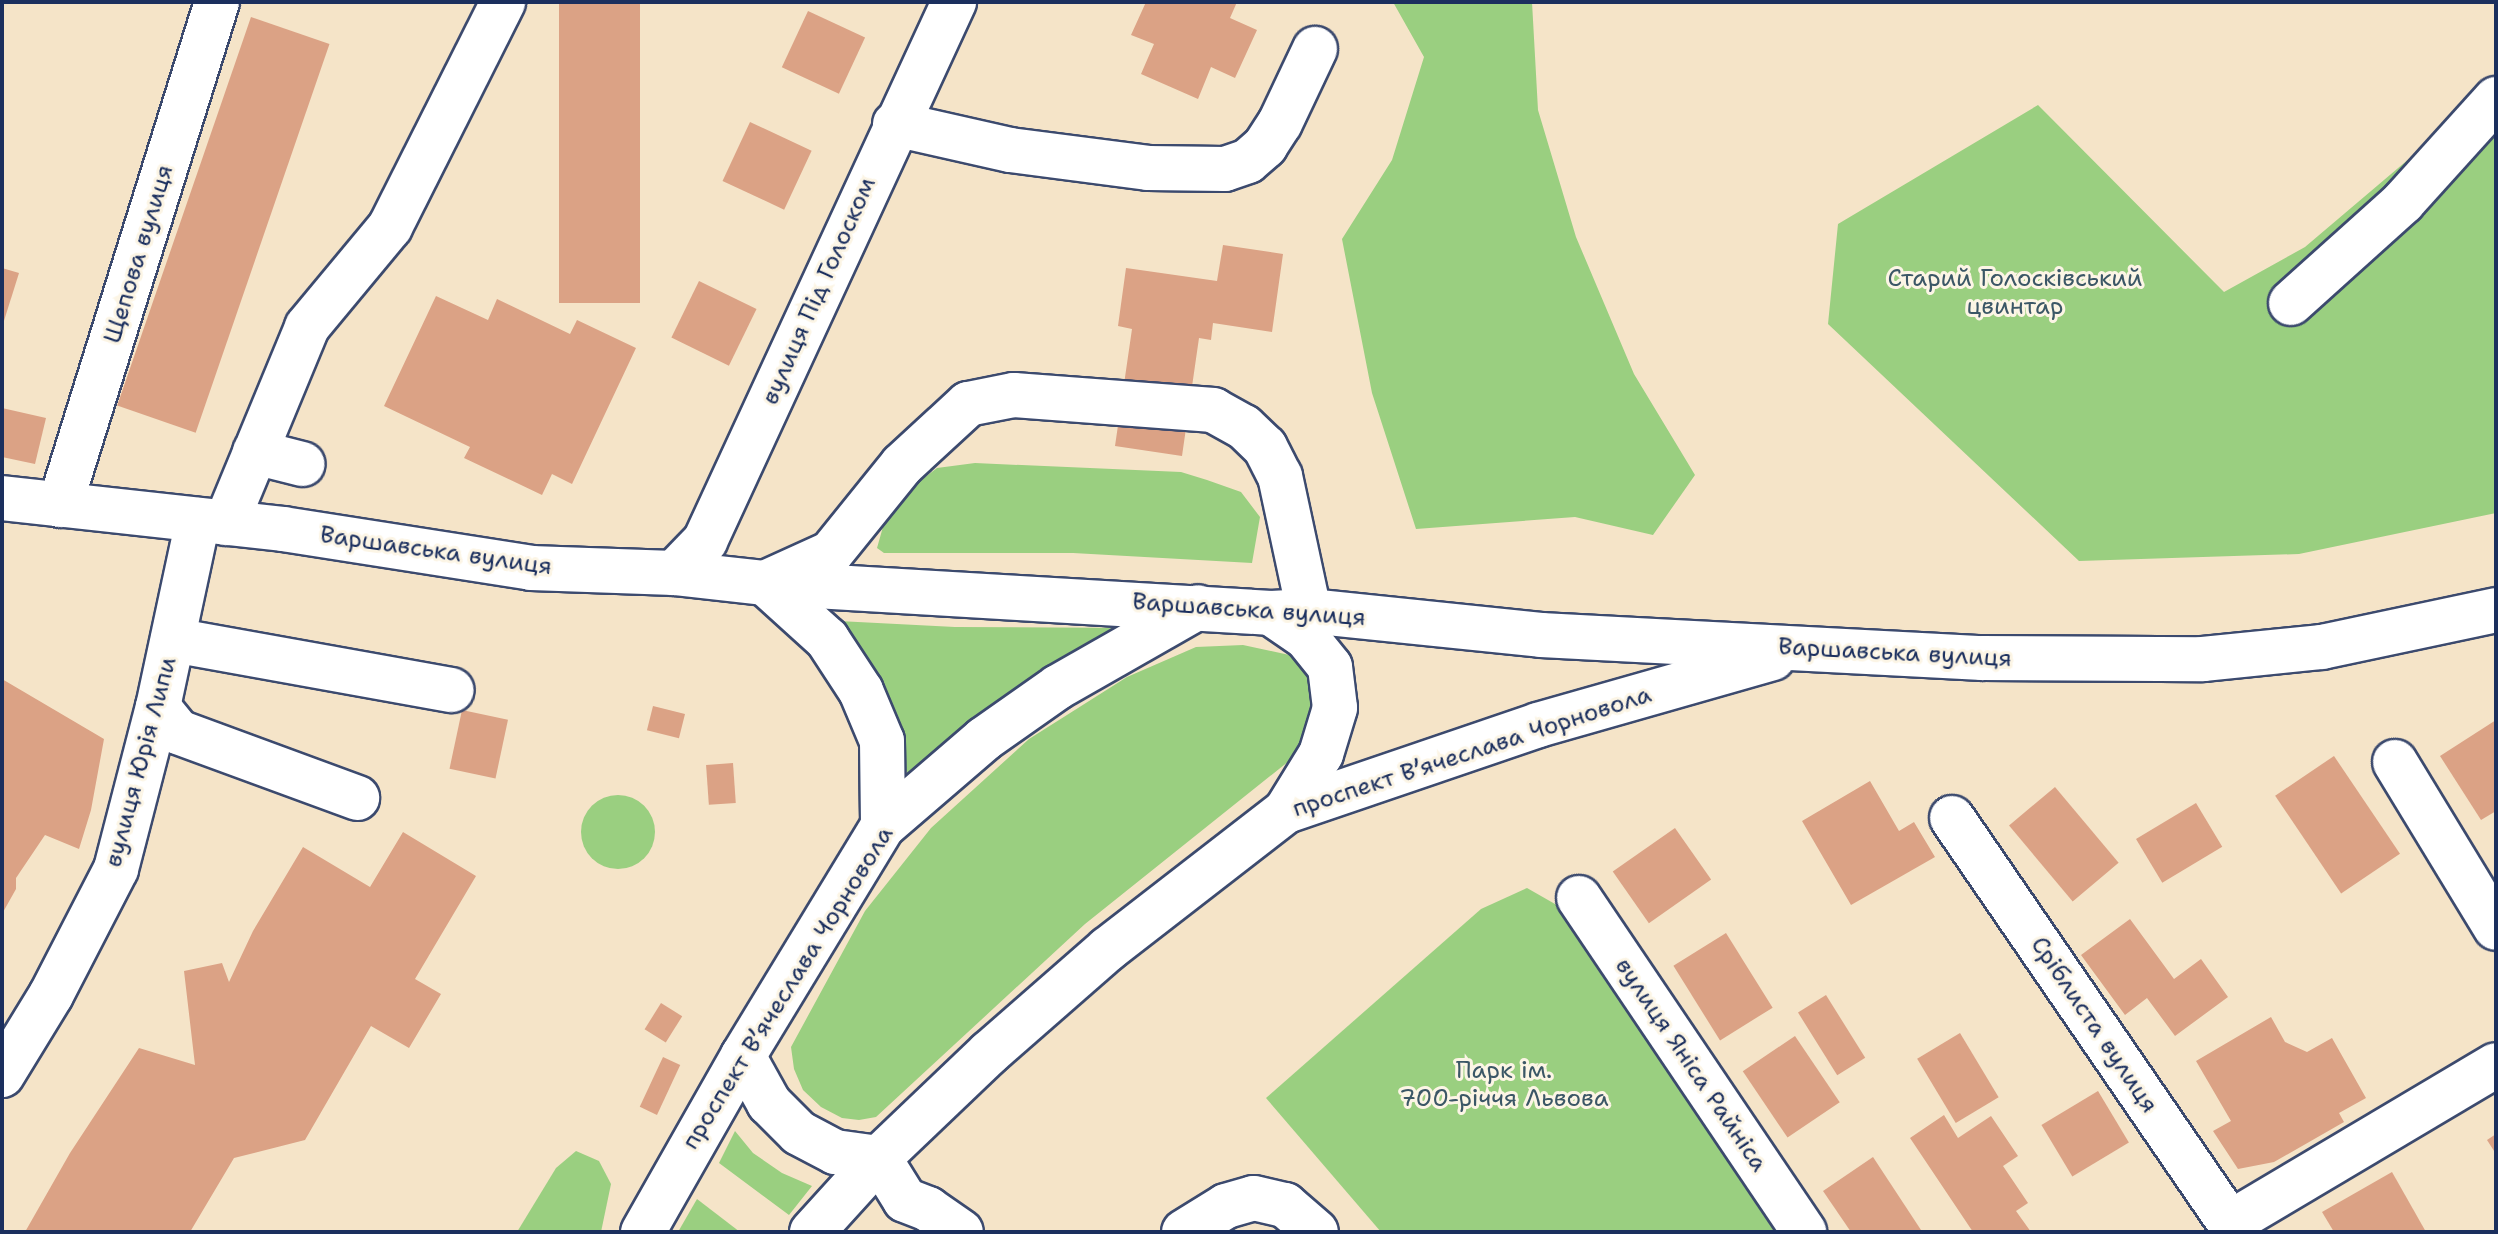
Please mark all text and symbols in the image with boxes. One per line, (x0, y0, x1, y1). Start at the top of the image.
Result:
street label: Щепова вулиця (98, 161, 180, 347)
street label: вулиця Під Голоском (756, 173, 882, 409)
park label: Старий Голосківський цвинтар (1887, 265, 2143, 321)
street label: Варшавська вулиця (318, 520, 554, 582)
street label: Варшавська вулиця (1131, 587, 1367, 633)
street label: Варшавська вулиця (1777, 632, 2013, 674)
street label: вулиця Юрія Липи (99, 654, 183, 870)
street label: проспект Вʼячеслава Чорновола (1289, 680, 1655, 824)
street label: проспект Вʼячеслава Чорновола (676, 821, 900, 1155)
street label: Сріблиста вулиця (2024, 931, 2164, 1119)
street label: вулиця Яніса Райніса (1609, 953, 1773, 1177)
park label: Парк ім. 700-річчя Львова (1399, 1057, 1609, 1113)

